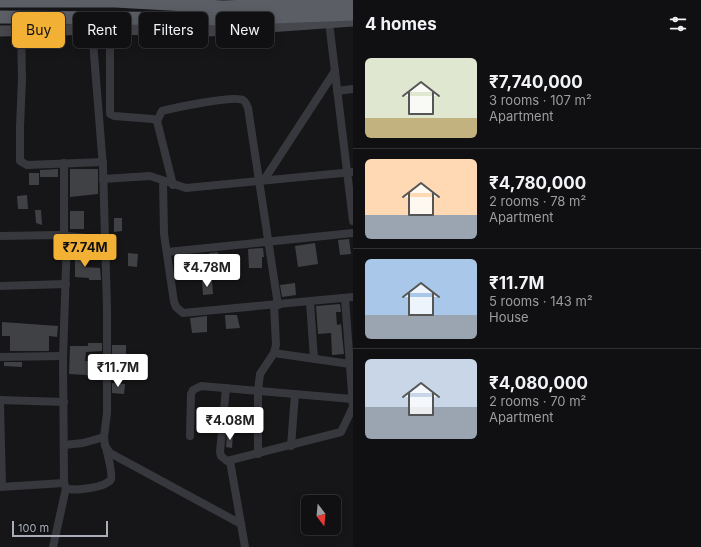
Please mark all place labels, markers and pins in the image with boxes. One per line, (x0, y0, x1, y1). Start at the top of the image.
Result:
pin: ₹7.74M (52, 234, 118, 268)
pin: ₹4.78M (174, 254, 240, 288)
pin: ₹11.7M (85, 354, 151, 388)
pin: ₹4.08M (197, 407, 263, 441)

